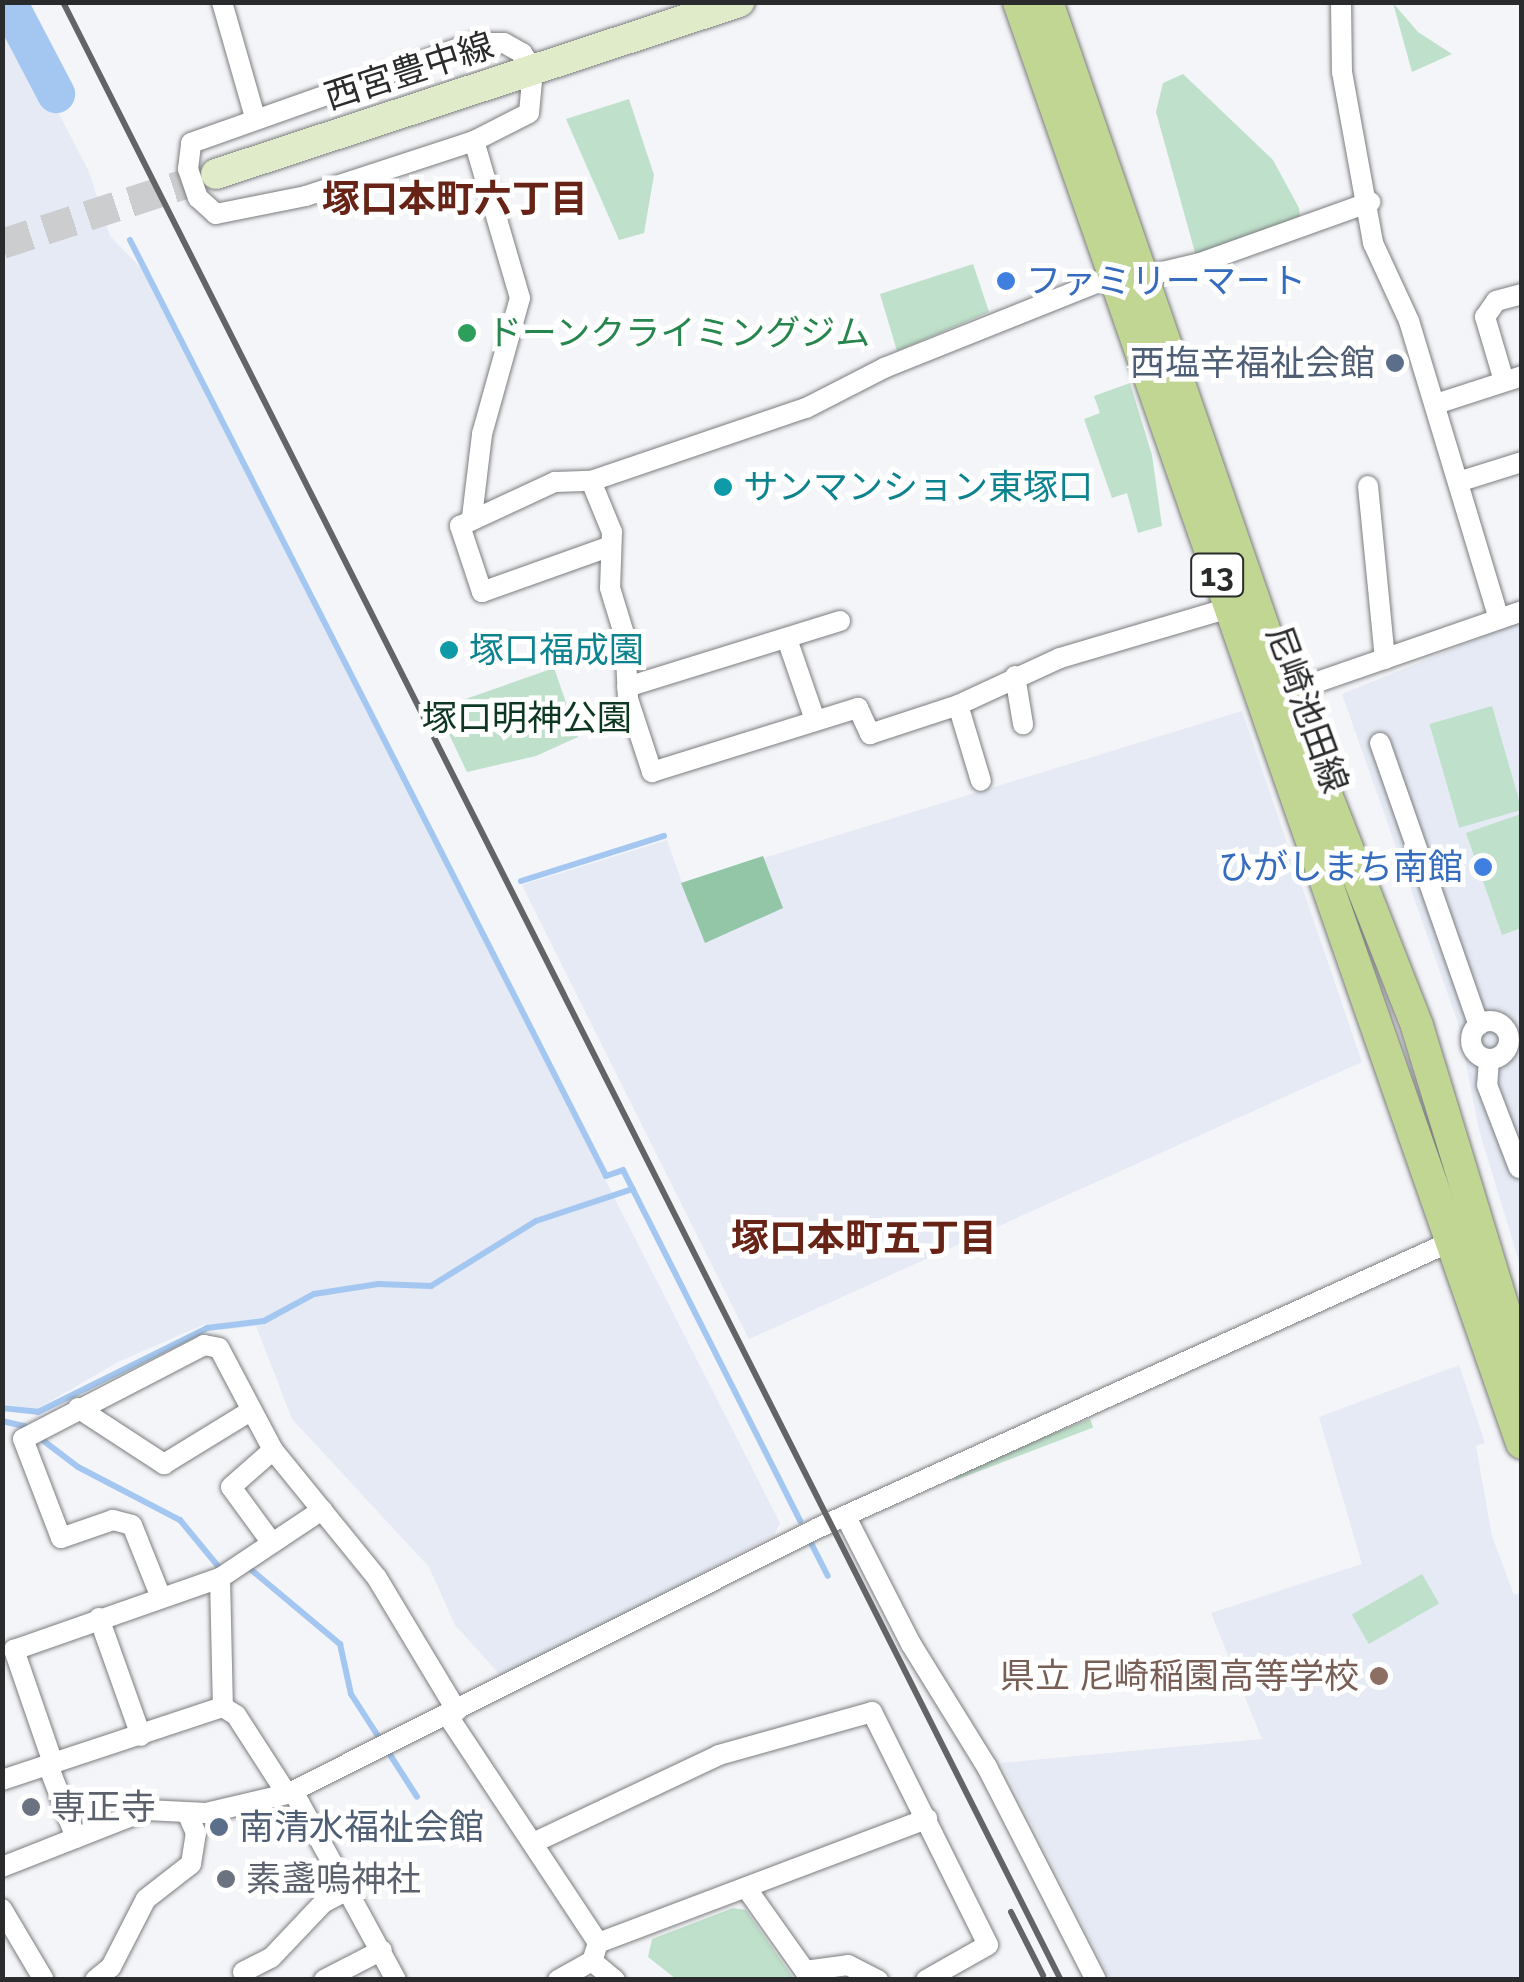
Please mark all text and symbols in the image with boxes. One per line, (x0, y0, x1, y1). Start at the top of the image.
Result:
street label: 西宮豊中線 (319, 24, 499, 118)
district label: 塚口本町六丁目 (322, 176, 588, 222)
place label: ファミリーマート (1026, 260, 1306, 302)
marker: ファミリーマート (995, 270, 1017, 292)
place label: ドーンクライミングジム (487, 312, 872, 354)
marker: ドーンクライミングジム (456, 322, 478, 344)
place label: 西塩辛福祉会館 (1130, 342, 1375, 384)
marker: 西塩辛福祉会館 (1384, 352, 1406, 374)
place label: サンマンション東塚口 (743, 466, 1093, 508)
marker: サンマンション東塚口 (712, 476, 734, 498)
road number: 13 (1190, 548, 1244, 602)
street label: 尼崎池田線 (1257, 620, 1357, 798)
place label: 塚口福成園 (469, 629, 644, 671)
marker: 塚口福成園 (438, 639, 460, 661)
park label: 塚口明神公園 (422, 697, 632, 739)
place label: ひがしまち南館 (1218, 846, 1463, 888)
marker: ひがしまち南館 (1472, 856, 1494, 878)
district label: 塚口本町五丁目 (731, 1215, 997, 1261)
place label: 県立 尼崎稲園高等学校 (1000, 1655, 1359, 1697)
marker: 県立 尼崎稲園高等学校 (1368, 1665, 1390, 1687)
place label: 専正寺 (51, 1786, 156, 1828)
marker: 専正寺 (20, 1796, 42, 1818)
place label: 南清水福祉会館 (239, 1806, 484, 1848)
marker: 南清水福祉会館 (208, 1816, 230, 1838)
place label: 素盞嗚神社 (246, 1858, 421, 1900)
marker: 素盞嗚神社 (215, 1868, 237, 1890)

